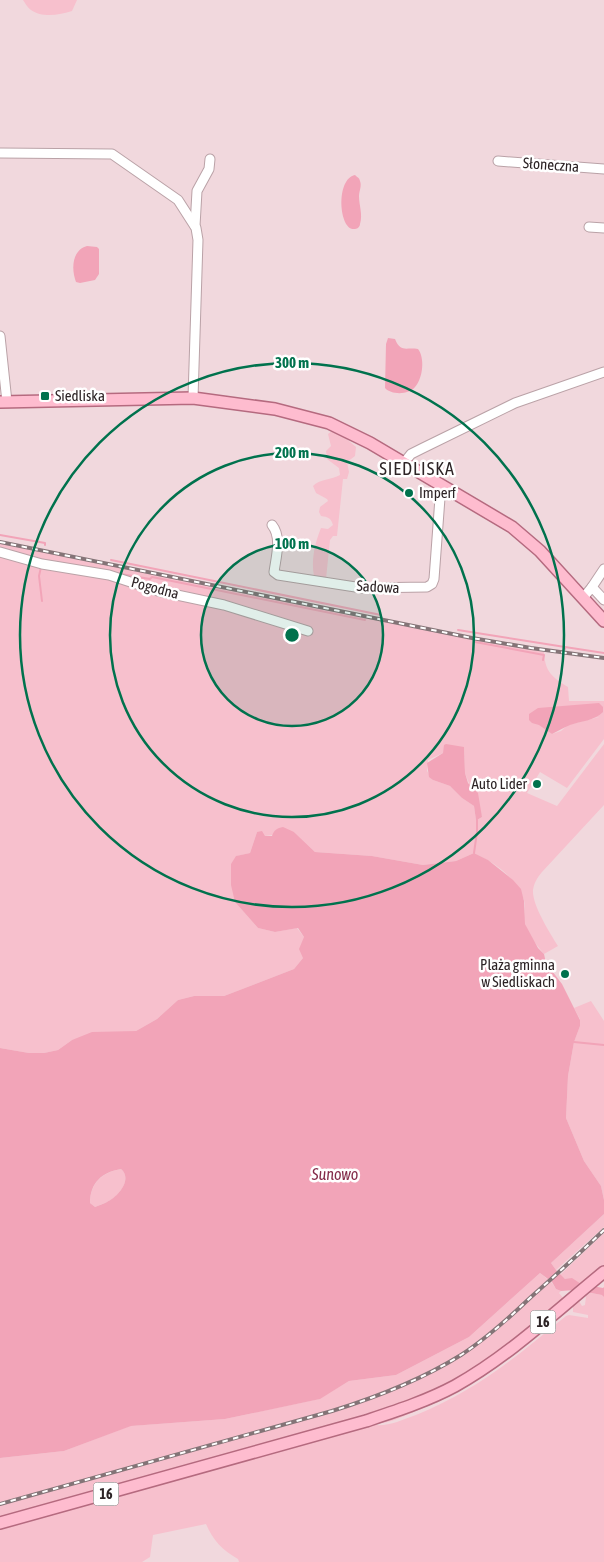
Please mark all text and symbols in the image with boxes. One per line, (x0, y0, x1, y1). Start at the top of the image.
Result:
street label: Słoneczna (522, 154, 580, 175)
text: 300 m (275, 354, 309, 371)
place label: Siedliska (55, 387, 105, 404)
marker: Siedliska (39, 390, 51, 402)
text: 200 m (275, 444, 309, 461)
district label: SIEDLISKA (379, 458, 455, 479)
place label: Imperf (419, 484, 456, 501)
marker: Imperf (403, 487, 415, 499)
text: 100 m (275, 535, 309, 552)
street label: Pogodna (129, 573, 181, 602)
street label: Sadowa (356, 577, 400, 596)
centre of rings (283, 626, 301, 644)
place label: Auto Lider (472, 775, 528, 792)
marker: Auto Lider (531, 778, 543, 790)
place label: Plaża gminna w Siedliskach (480, 956, 555, 990)
marker: Plaża gminna w Siedliskach (559, 968, 571, 980)
water label: Sunowo (311, 1165, 358, 1183)
road number: 16 (530, 1310, 556, 1334)
road number: 16 (94, 1482, 118, 1506)

